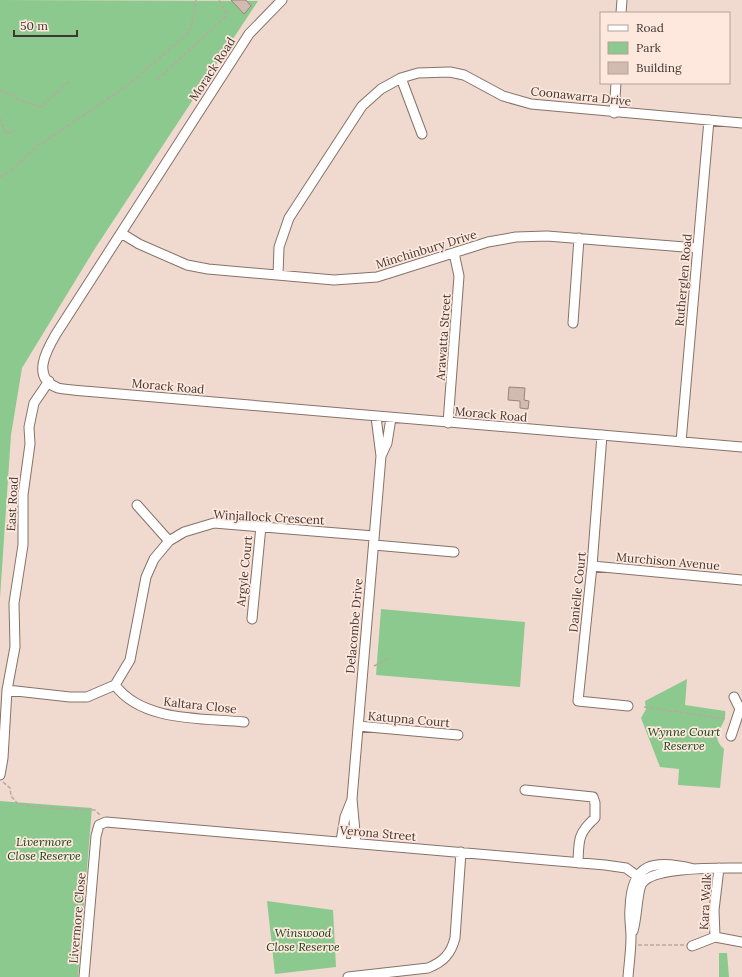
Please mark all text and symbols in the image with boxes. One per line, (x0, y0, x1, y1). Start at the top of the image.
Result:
scale bar (14, 12, 77, 38)
legend (600, 12, 730, 84)
text: 50 m (20, 18, 48, 33)
text: Road (636, 20, 664, 35)
street label: Morack Road (186, 34, 238, 104)
text: Park (636, 40, 662, 55)
text: Building (636, 60, 682, 75)
street label: Coonawarra Drive (530, 83, 633, 109)
street label: Minchinbury Drive (374, 226, 479, 272)
street label: Rutherglen Road (671, 233, 695, 327)
street label: Arawatta Street (432, 293, 454, 382)
street label: Morack Road (131, 375, 205, 397)
street label: Morack Road (454, 403, 528, 425)
street label: East Road (3, 476, 21, 532)
street label: Winjallock Crescent (213, 507, 325, 527)
street label: Argyle Court (233, 534, 255, 608)
street label: Murchison Avenue (616, 549, 721, 573)
street label: Danielle Court (565, 551, 589, 633)
street label: Delacombe Drive (342, 577, 366, 674)
street label: Kaltara Close (163, 694, 238, 716)
street label: Katupna Court (367, 708, 451, 730)
park label: Wynne Court Reserve (648, 724, 721, 753)
street label: Verona Street (338, 822, 417, 844)
park label: Livermore Close Reserve (7, 834, 81, 863)
street label: Livermore Close (66, 871, 88, 964)
street label: Kara Walk (696, 873, 714, 930)
park label: Winswood Close Reserve (266, 925, 340, 954)

